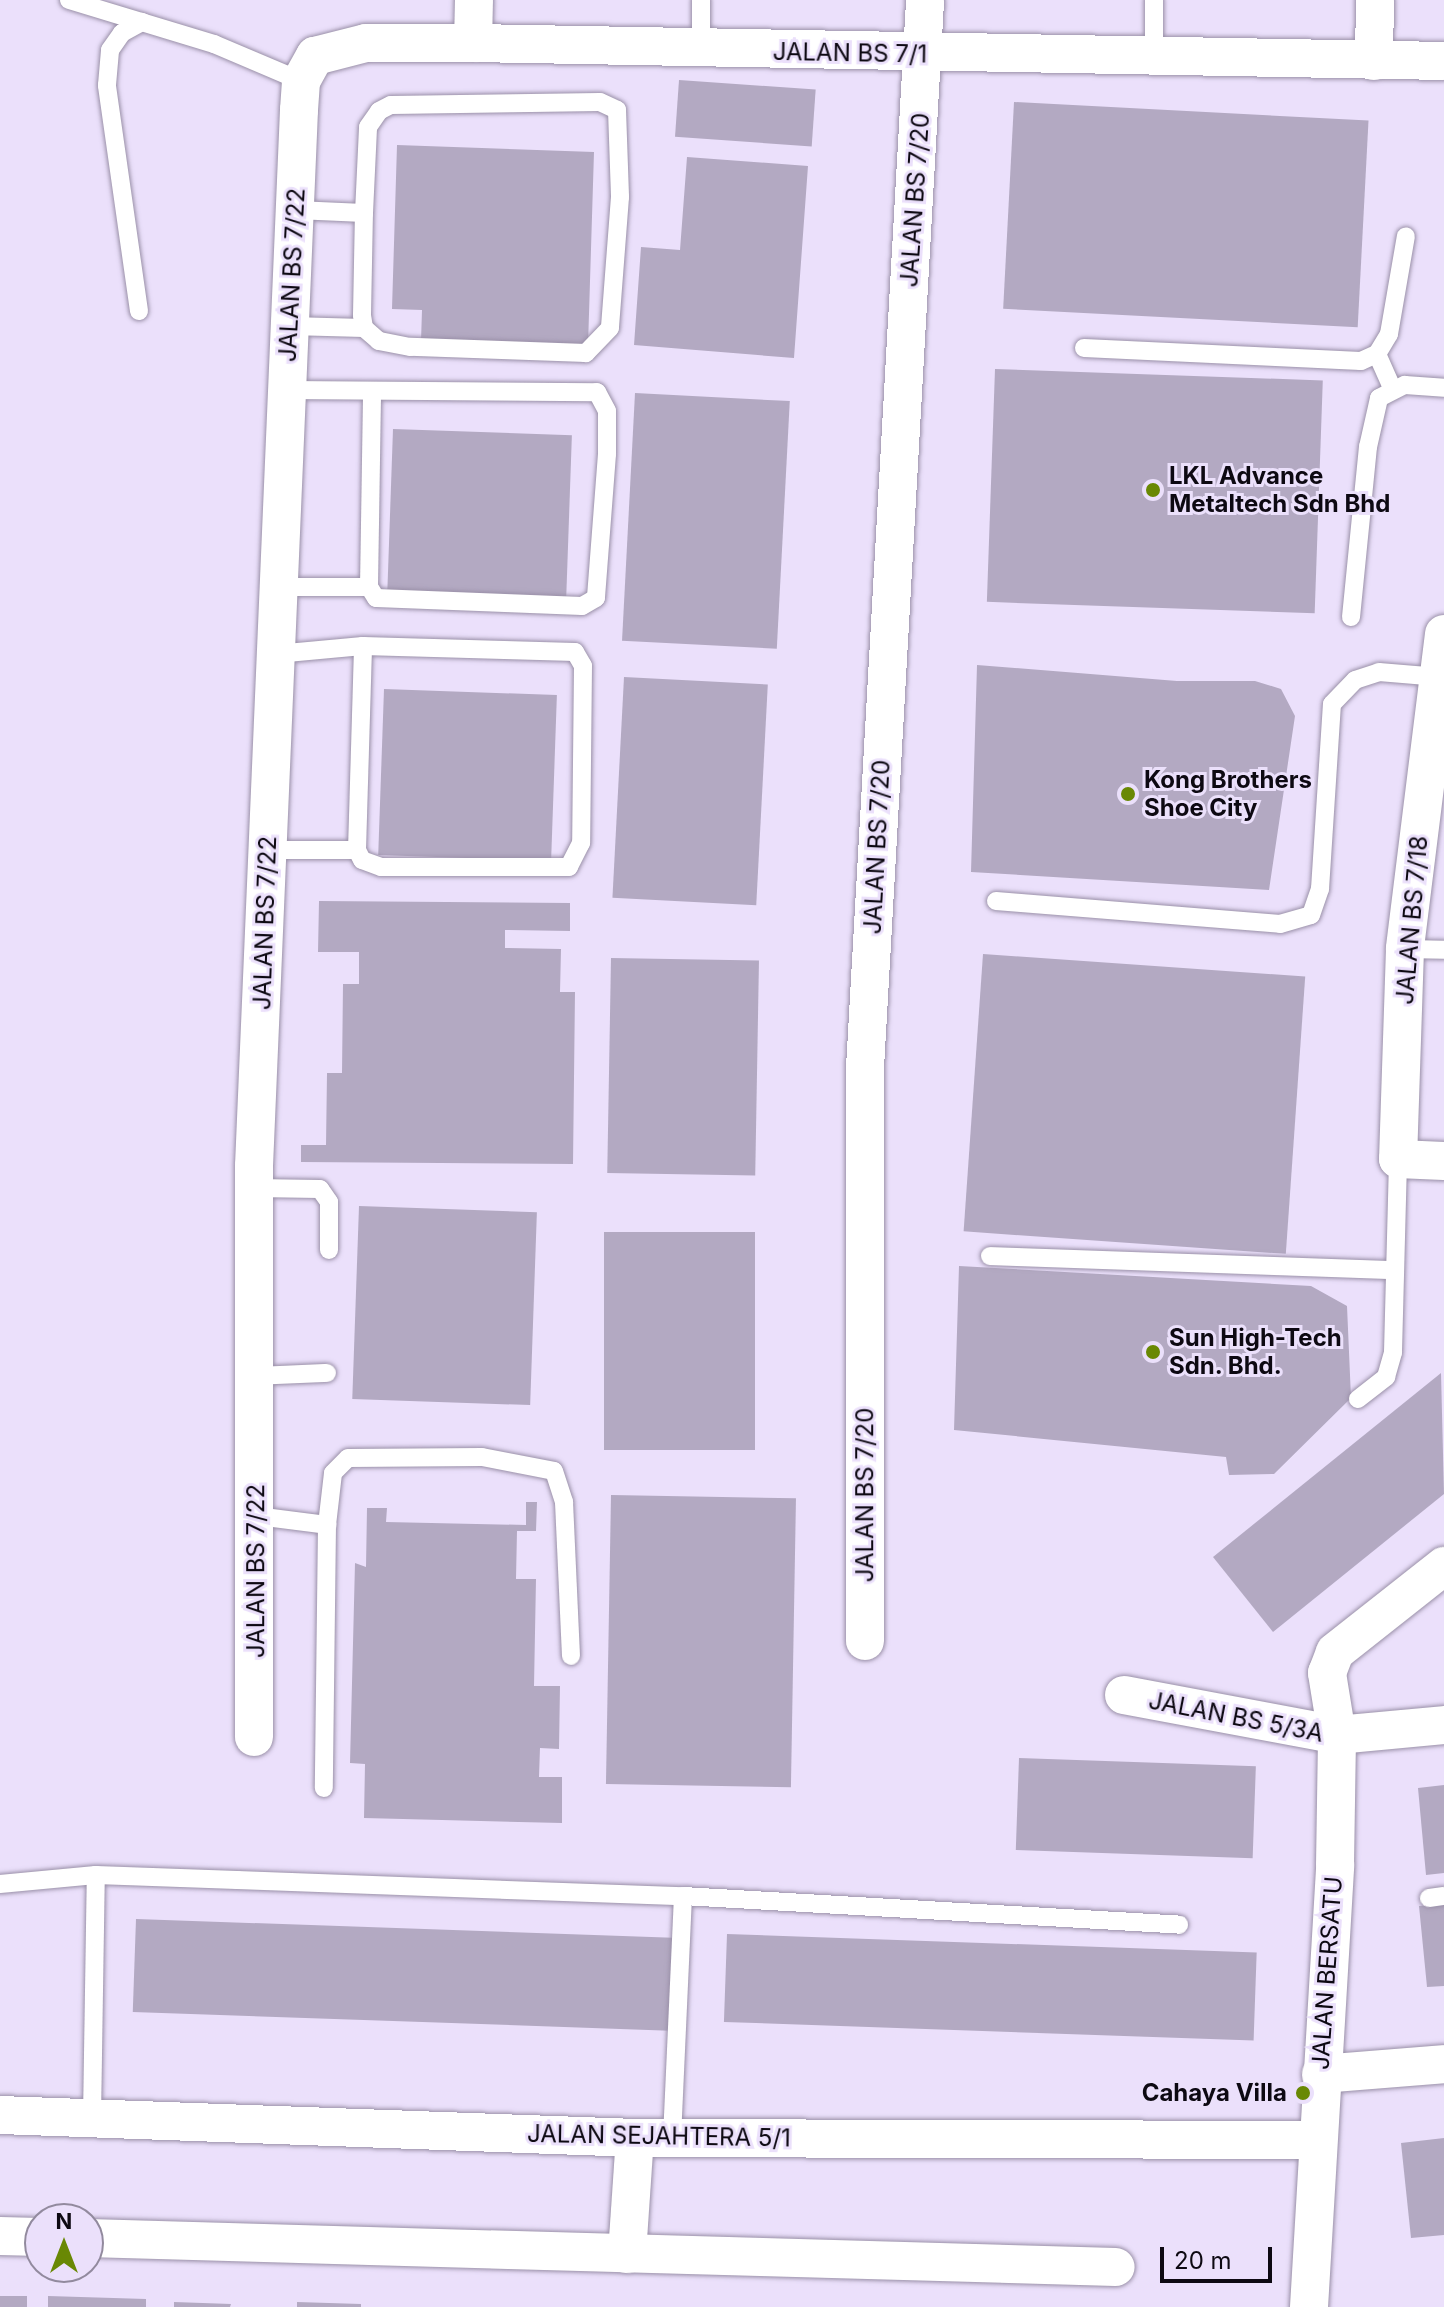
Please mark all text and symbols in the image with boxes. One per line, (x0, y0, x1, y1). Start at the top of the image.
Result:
street label: JALAN BS 7/1 (772, 37, 928, 69)
street label: JALAN BS 7/20 (895, 112, 935, 288)
street label: JALAN BS 7/22 (273, 187, 311, 363)
place label: LKL Advance Metaltech Sdn Bhd (1169, 462, 1390, 518)
marker: LKL Advance Metaltech Sdn Bhd (1144, 481, 1162, 499)
street label: JALAN BS 7/20 (858, 759, 896, 935)
place label: Kong Brothers Shoe City (1144, 766, 1312, 822)
marker: Kong Brothers Shoe City (1119, 785, 1137, 803)
street label: JALAN BS 7/18 (1390, 834, 1434, 1006)
street label: JALAN BS 7/22 (248, 835, 282, 1011)
place label: Sun High-Tech Sdn. Bhd. (1169, 1324, 1342, 1380)
marker: Sun High-Tech Sdn. Bhd. (1144, 1343, 1162, 1361)
street label: JALAN BS 7/20 (851, 1408, 879, 1582)
street label: JALAN BS 7/22 (242, 1484, 270, 1658)
street label: JALAN BS 5/3A (1146, 1686, 1326, 1748)
street label: JALAN BERSATU (1306, 1875, 1348, 2071)
place label: Cahaya Villa (1142, 2079, 1287, 2107)
marker: Cahaya Villa (1294, 2084, 1312, 2102)
street label: JALAN SEJAHTERA 5/1 (527, 2119, 791, 2153)
north arrow (24, 2203, 104, 2283)
text: N (56, 2208, 72, 2234)
scale bar (1164, 2231, 1276, 2281)
text: 20 m (1174, 2246, 1232, 2275)

